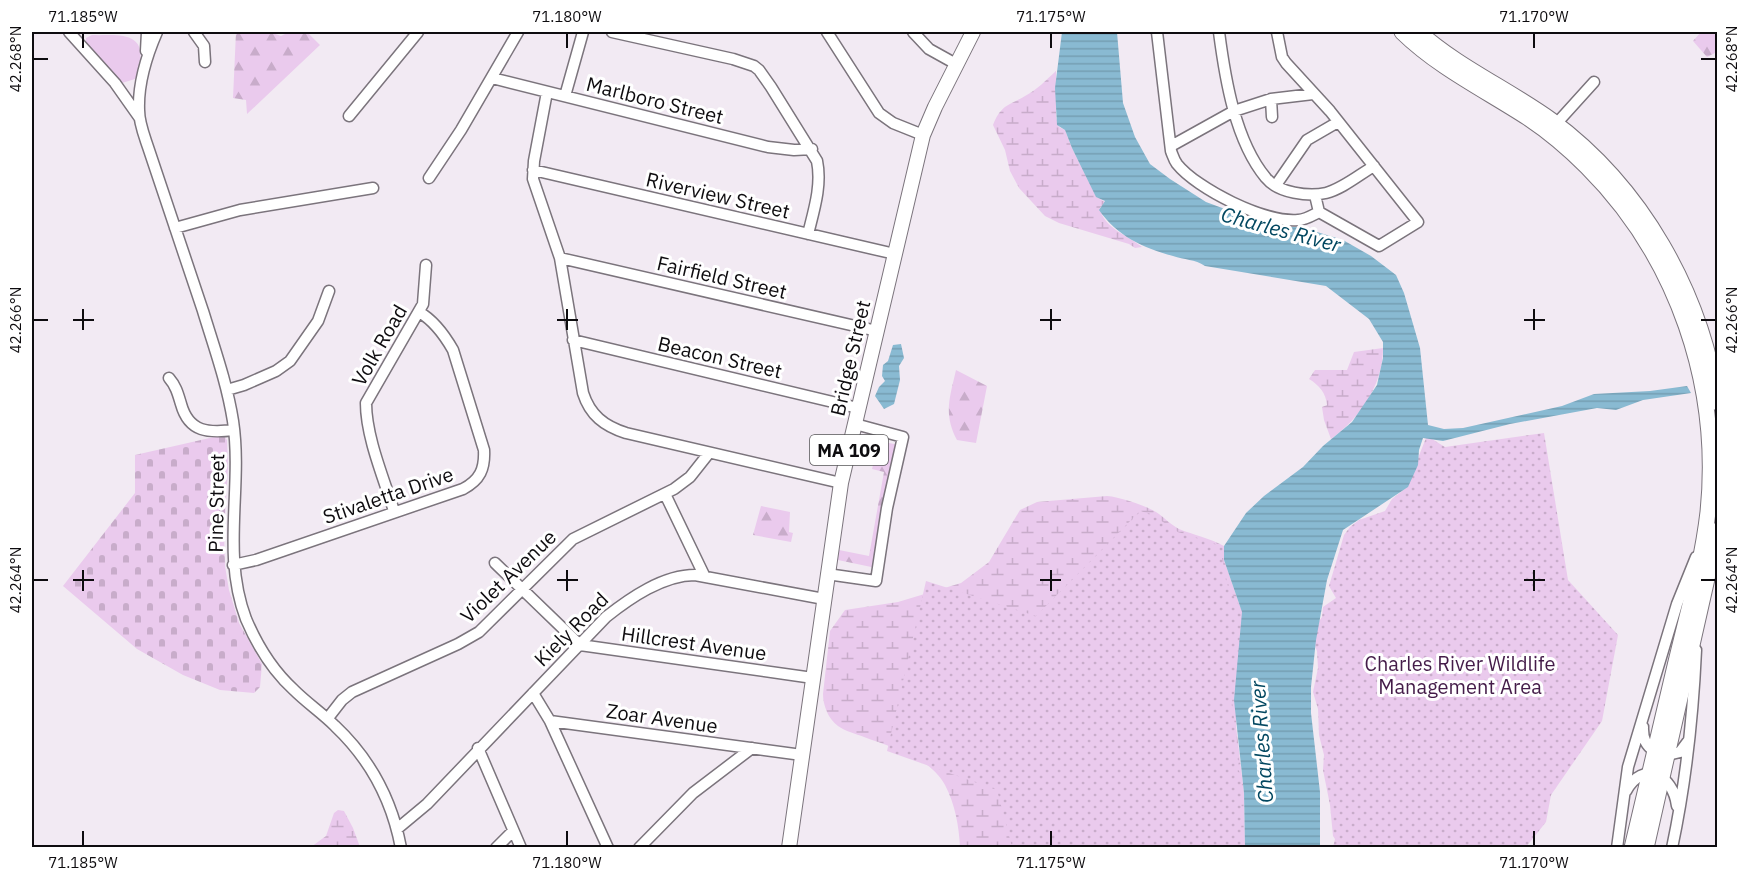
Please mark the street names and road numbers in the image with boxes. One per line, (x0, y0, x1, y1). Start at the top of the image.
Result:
street label: Marlboro Street (584, 70, 726, 130)
street label: Riverview Street (644, 165, 792, 225)
street label: Fairfield Street (654, 249, 790, 305)
street label: Bridge Street (824, 297, 876, 419)
street label: Volk Road (345, 300, 413, 390)
street label: Beacon Street (655, 330, 785, 384)
road number: MA 109 (810, 435, 888, 465)
street label: Pine Street (202, 453, 230, 553)
street label: Stivaletta Drive (319, 460, 457, 530)
street label: Violet Avenue (454, 523, 562, 629)
street label: Kiely Road (528, 586, 614, 672)
street label: Hillcrest Avenue (620, 619, 768, 667)
street label: Zoar Avenue (605, 697, 719, 739)

